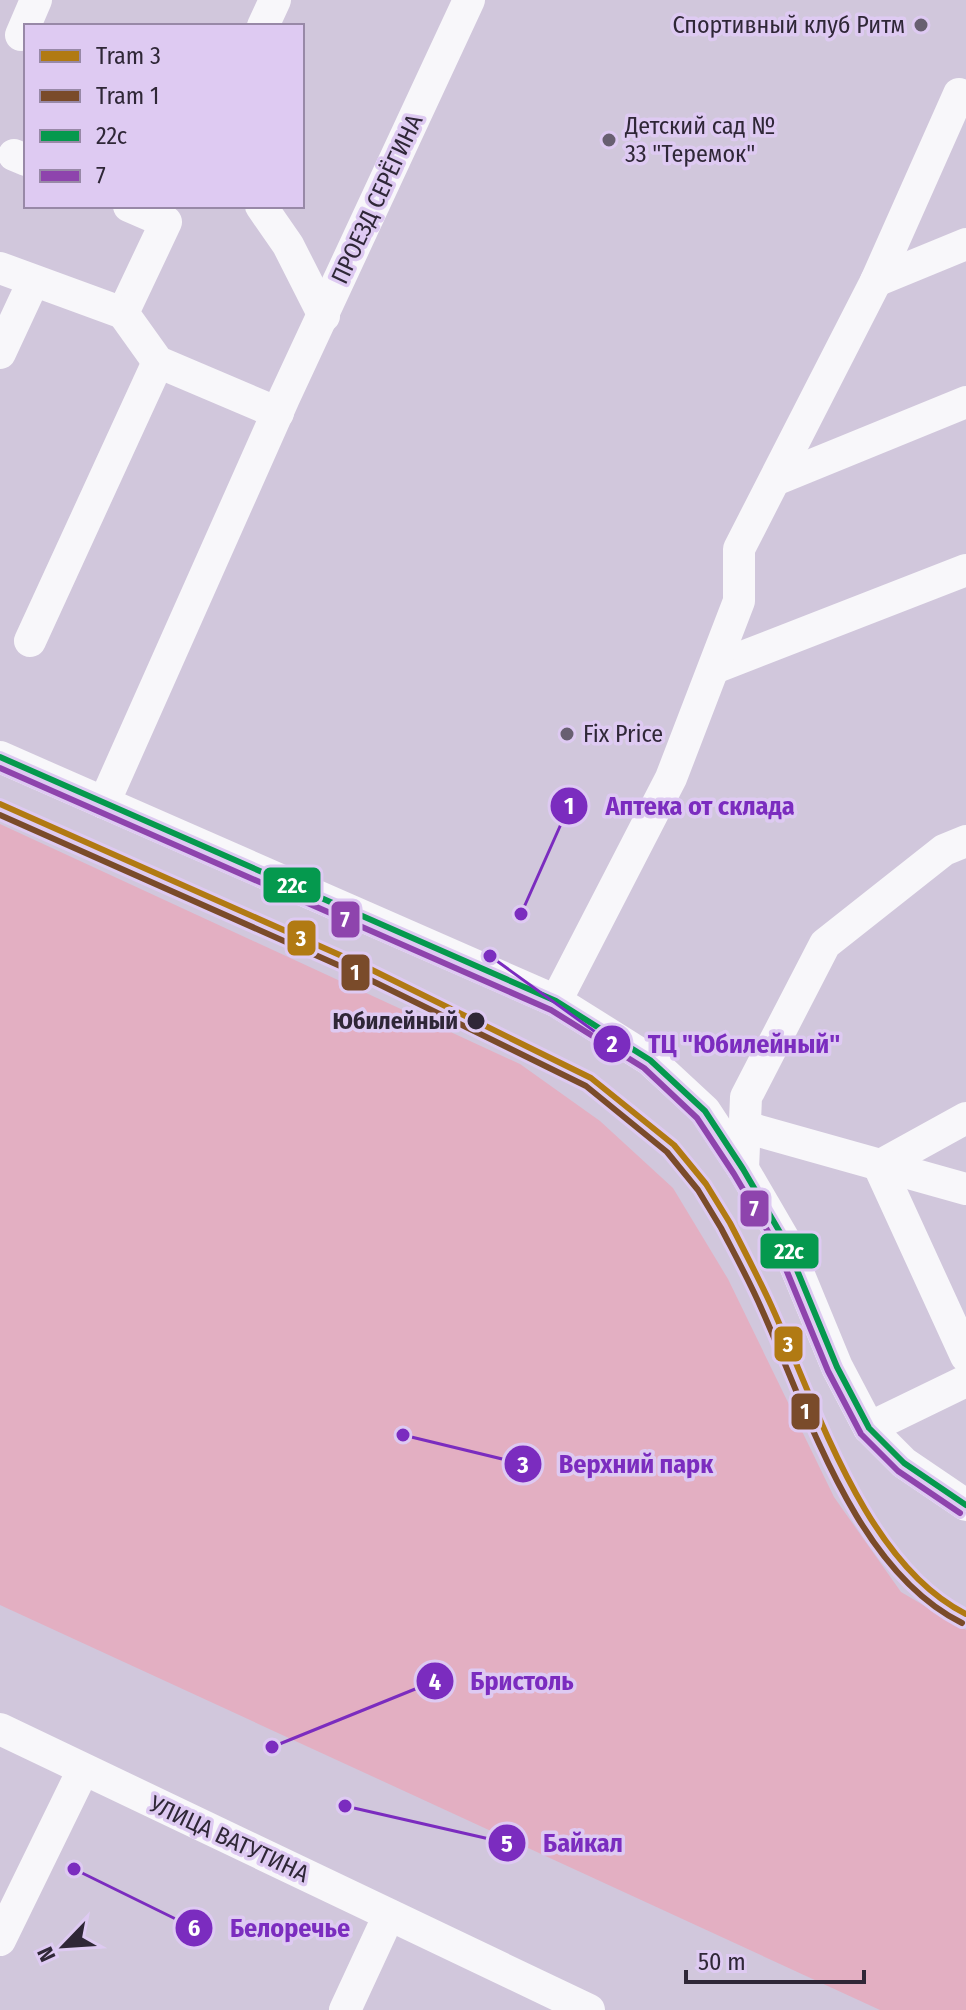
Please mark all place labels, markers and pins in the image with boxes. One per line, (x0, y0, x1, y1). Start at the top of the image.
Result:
place label: Спортивный клуб Ритм (672, 11, 905, 39)
marker: Спортивный клуб Ритм (912, 16, 930, 34)
place label: Детский сад № 33 "Теремок" (624, 112, 775, 168)
marker: Детский сад № 33 "Теремок" (600, 131, 618, 149)
place label: Fix Price (583, 720, 663, 748)
marker: Fix Price (558, 725, 576, 743)
callout: Аптека от склада (549, 781, 810, 831)
place label: Юбилейный (332, 1007, 458, 1035)
marker: Юбилейный (465, 1010, 487, 1032)
callout: ТЦ "Юбилейный" (592, 1019, 856, 1069)
callout: Верхний парк (503, 1439, 729, 1489)
callout: Бристоль (415, 1656, 590, 1706)
callout: Байкал (487, 1818, 639, 1868)
callout: Белоречье (174, 1903, 366, 1953)

